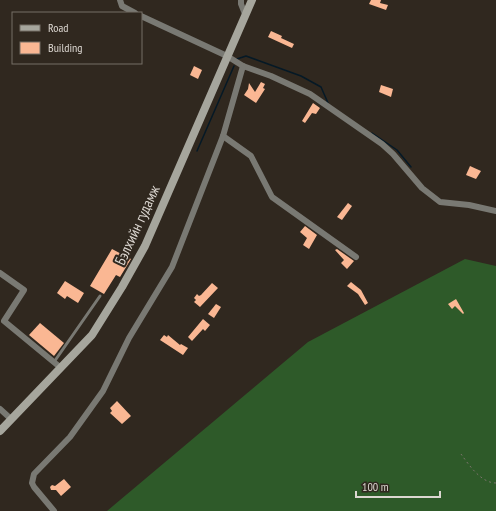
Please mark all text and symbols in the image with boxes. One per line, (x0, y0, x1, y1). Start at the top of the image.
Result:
legend (12, 12, 142, 64)
text: Road (48, 20, 68, 35)
text: Building (48, 40, 83, 55)
street label: Бэлхийн гудамж (110, 181, 164, 268)
scale bar (356, 473, 440, 499)
text: 100 m (362, 479, 389, 494)

